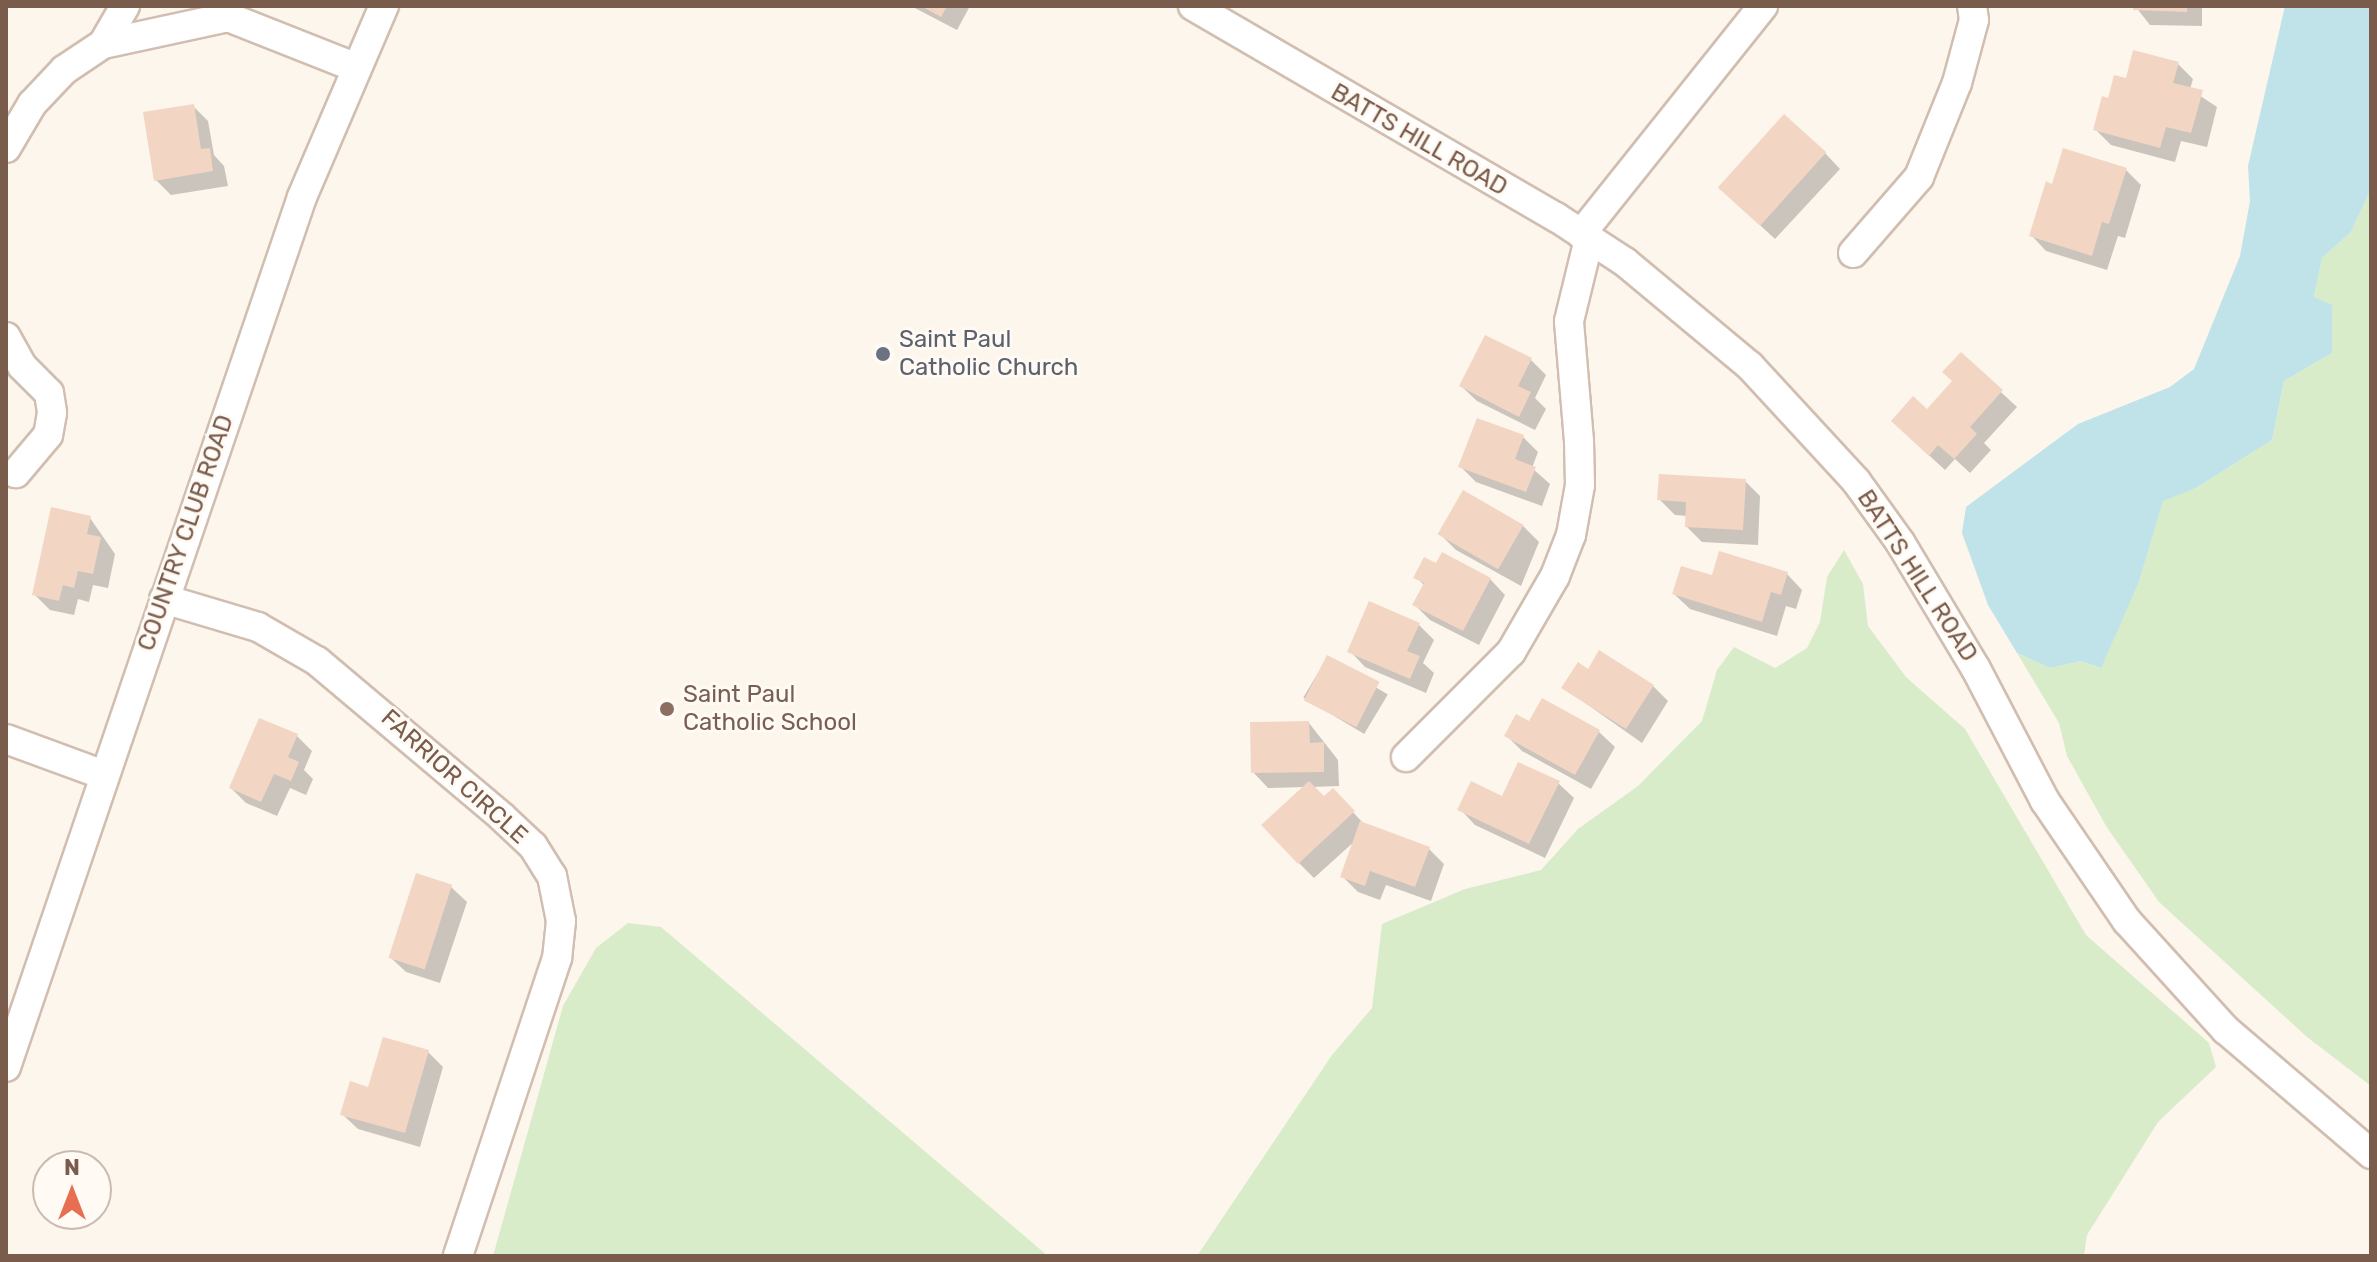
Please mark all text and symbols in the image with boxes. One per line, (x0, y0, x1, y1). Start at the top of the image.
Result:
street label: BATTS HILL ROAD (1325, 78, 1513, 202)
place label: Saint Paul Catholic Church (899, 326, 1078, 382)
marker: Saint Paul Catholic Church (874, 345, 892, 363)
street label: COUNTRY CLUB ROAD (132, 411, 240, 655)
street label: BATTS HILL ROAD (1851, 485, 1983, 667)
place label: Saint Paul Catholic School (683, 681, 857, 737)
marker: Saint Paul Catholic School (658, 700, 676, 718)
street label: FARRIOR CIRCLE (375, 704, 533, 850)
north arrow (32, 1150, 112, 1230)
text: N (64, 1154, 80, 1181)

